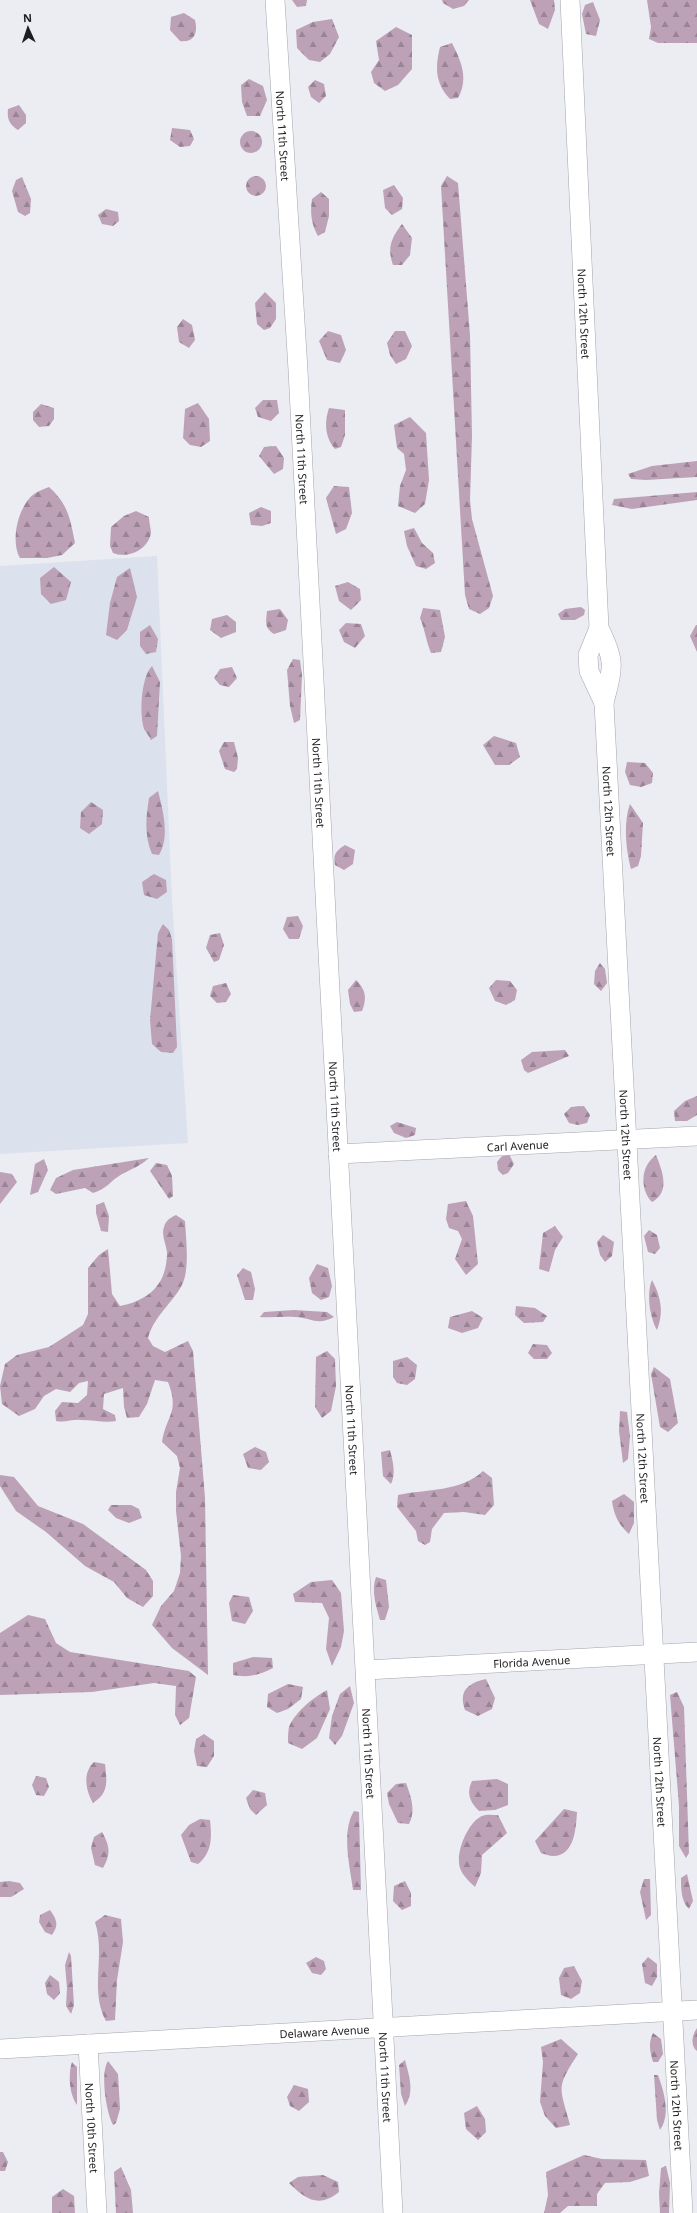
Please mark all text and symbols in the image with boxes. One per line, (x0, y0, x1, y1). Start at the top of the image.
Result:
north arrow (8, 8, 48, 48)
text: N (23, 10, 32, 25)
street label: North 11th Street (273, 90, 294, 181)
street label: North 12th Street (575, 268, 594, 359)
street label: North 11th Street (293, 414, 312, 505)
street label: North 11th Street (309, 737, 329, 828)
street label: North 12th Street (600, 766, 620, 857)
street label: North 11th Street (326, 1061, 346, 1152)
street label: North 12th Street (617, 1089, 636, 1180)
street label: Carl Avenue (486, 1136, 549, 1154)
street label: North 11th Street (343, 1384, 362, 1475)
street label: North 12th Street (634, 1413, 653, 1504)
street label: Florida Avenue (493, 1651, 571, 1671)
street label: North 11th Street (359, 1708, 379, 1799)
street label: North 12th Street (651, 1736, 670, 1827)
street label: Delaware Avenue (279, 2021, 370, 2041)
street label: North 11th Street (376, 2032, 396, 2123)
street label: North 12th Street (668, 2060, 687, 2151)
street label: North 10th Street (83, 2082, 102, 2173)

